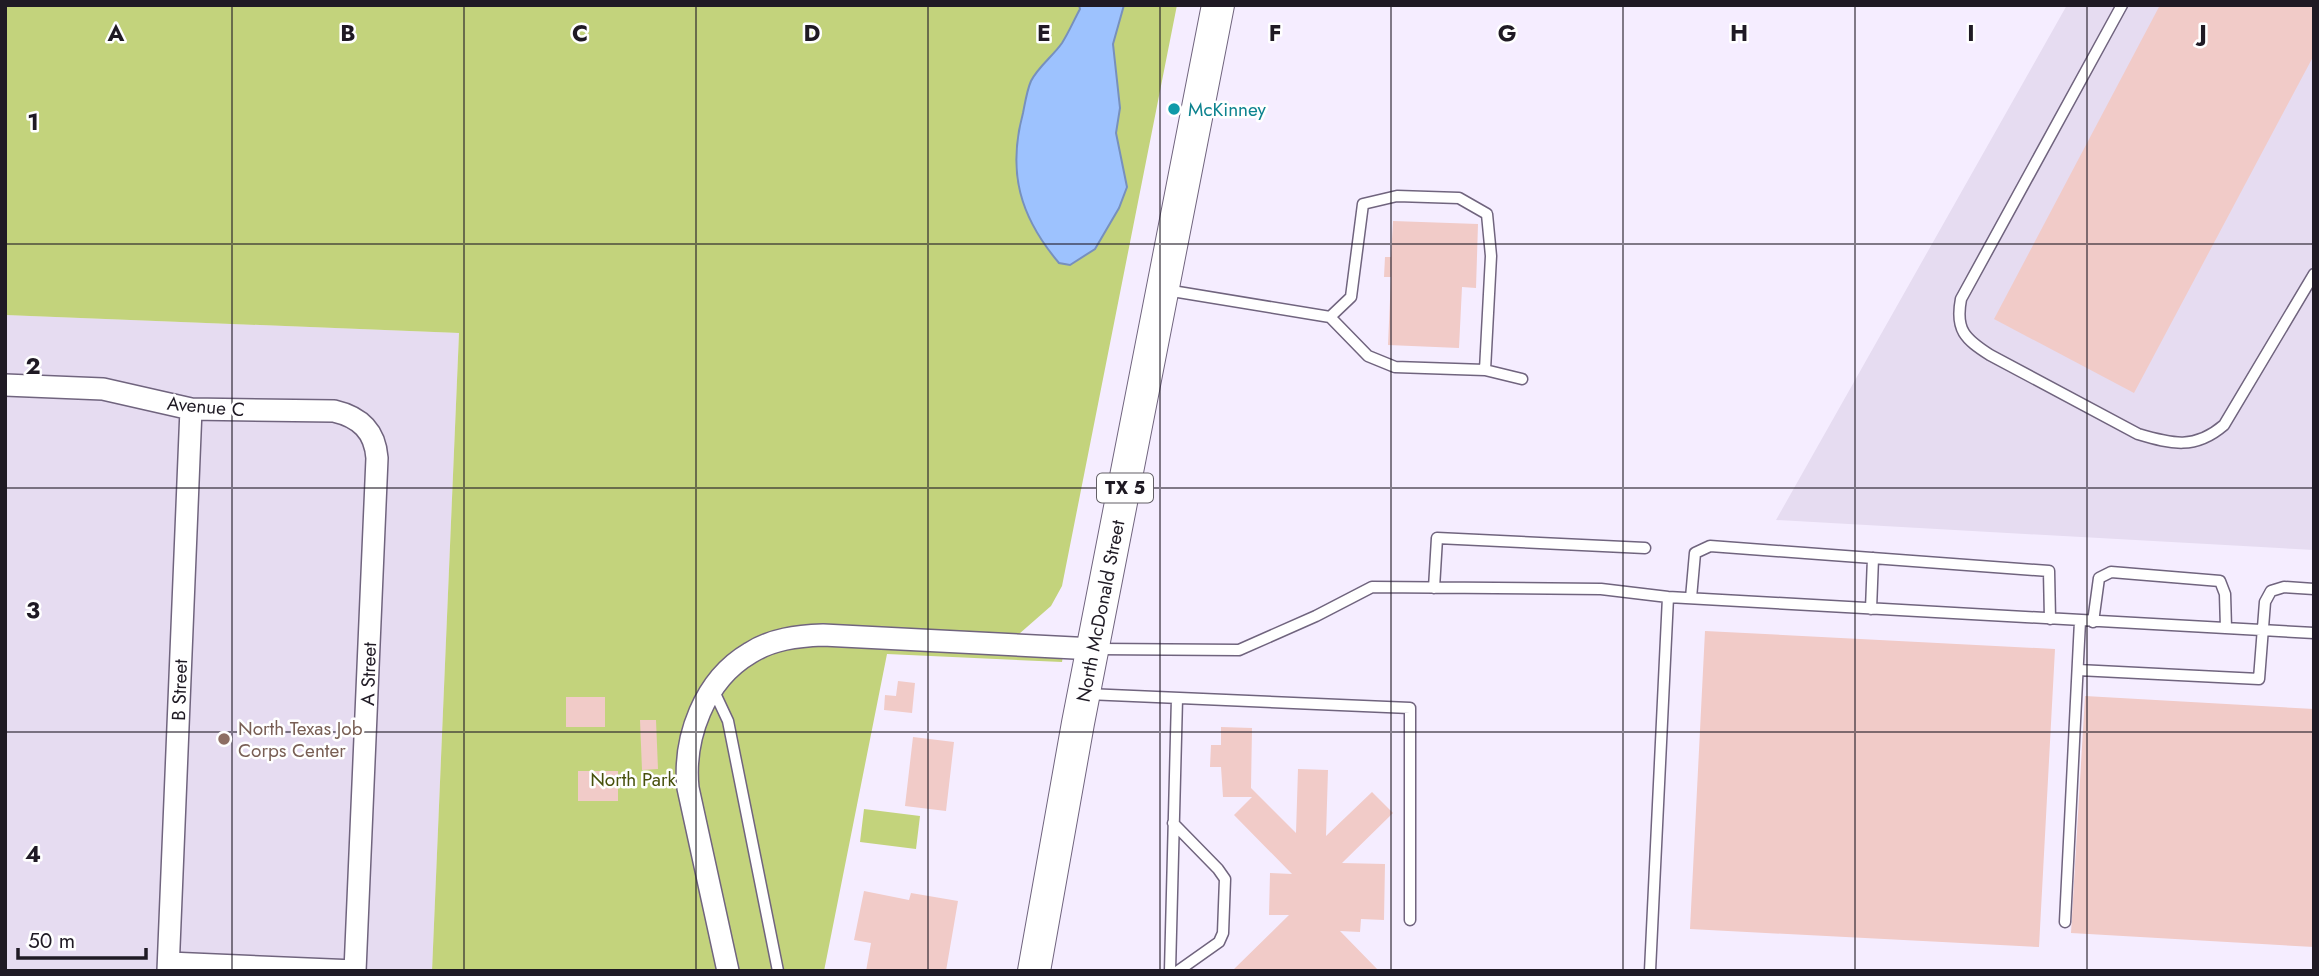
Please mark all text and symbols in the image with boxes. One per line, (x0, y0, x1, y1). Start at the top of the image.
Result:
text: A (107, 16, 125, 50)
text: B (340, 16, 356, 50)
text: C (572, 16, 588, 50)
text: D (804, 16, 821, 50)
text: E (1037, 16, 1051, 50)
text: F (1269, 16, 1281, 50)
text: G (1498, 16, 1516, 50)
text: H (1730, 16, 1748, 50)
text: I (1967, 16, 1975, 50)
text: J (2195, 16, 2207, 50)
place label: McKinney (1188, 96, 1267, 123)
marker: McKinney (1166, 101, 1182, 117)
text: 1 (27, 105, 39, 139)
text: 2 (25, 349, 41, 383)
street label: Avenue C (166, 390, 246, 423)
road number: TX 5 (1097, 474, 1153, 502)
street label: North McDonald Street (1070, 517, 1131, 704)
text: 3 (26, 593, 40, 627)
street label: A Street (354, 641, 383, 706)
street label: B Street (165, 658, 194, 721)
place label: North Texas Job Corps Center (238, 715, 363, 764)
marker: North Texas Job Corps Center (216, 731, 232, 747)
park label: North Park (590, 766, 676, 793)
text: 4 (25, 837, 41, 871)
scale bar (18, 916, 145, 960)
text: 50 m (28, 926, 75, 956)

